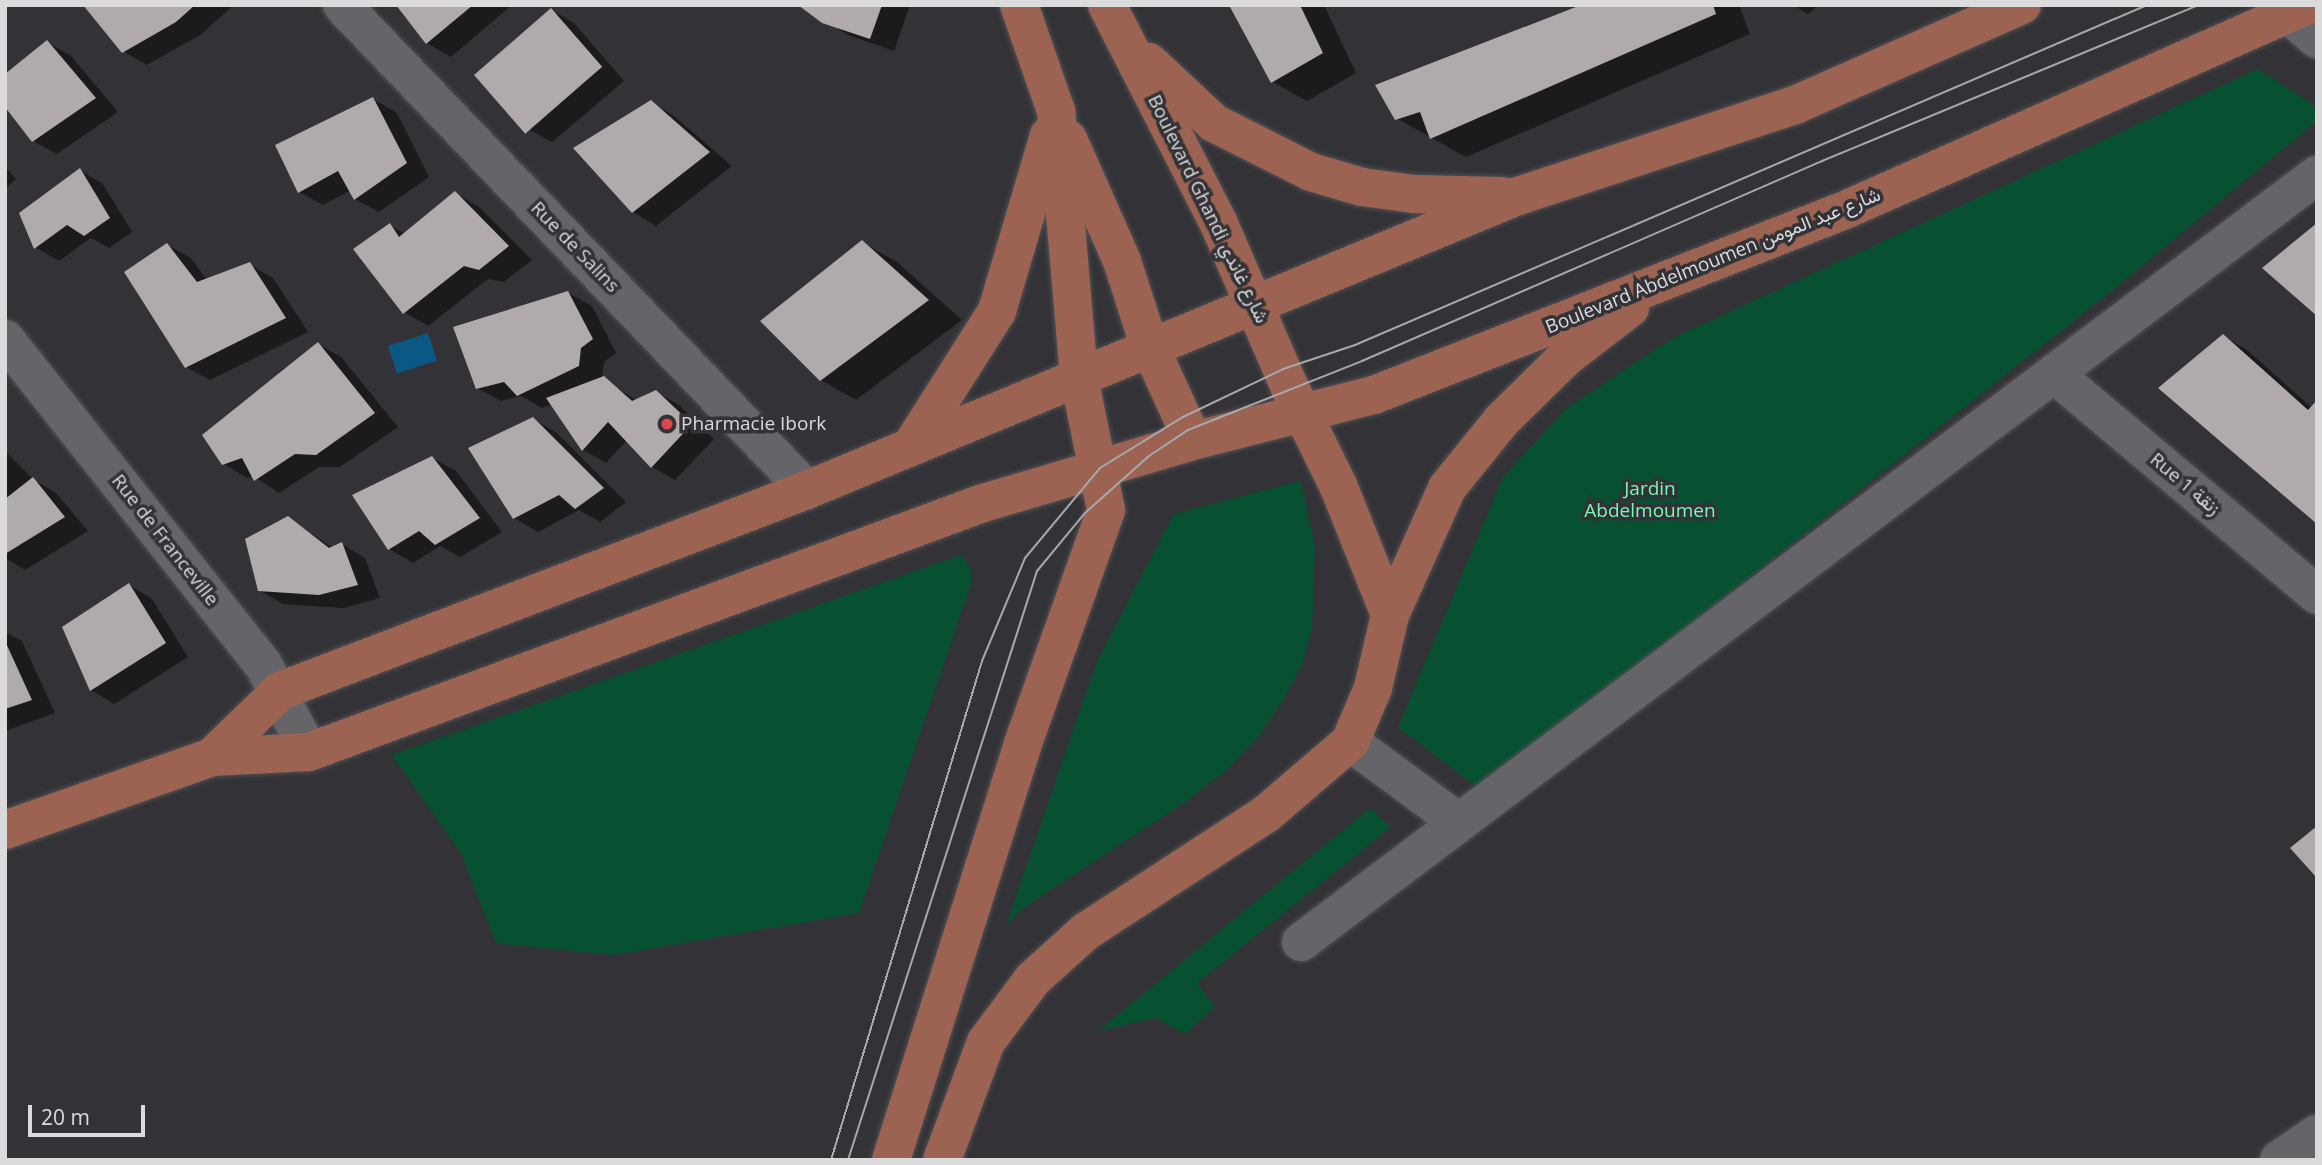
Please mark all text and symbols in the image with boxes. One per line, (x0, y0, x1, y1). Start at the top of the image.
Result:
street label: Boulevard Ghandi شارع غاندي (1143, 91, 1273, 327)
street label: Boulevard Abdelmoumen شارع عبد المومن (1542, 183, 1884, 339)
street label: Rue de Salins (526, 197, 624, 297)
place label: Pharmacie Ibork (681, 413, 826, 435)
marker: Pharmacie Ibork (659, 416, 675, 432)
street label: Rue 1 زنقة (2145, 448, 2225, 520)
street label: Rue de Franceville (107, 470, 223, 610)
park label: Jardin Abdelmoumen (1584, 478, 1716, 522)
scale bar (32, 1092, 149, 1136)
text: 20 m (41, 1103, 90, 1131)

